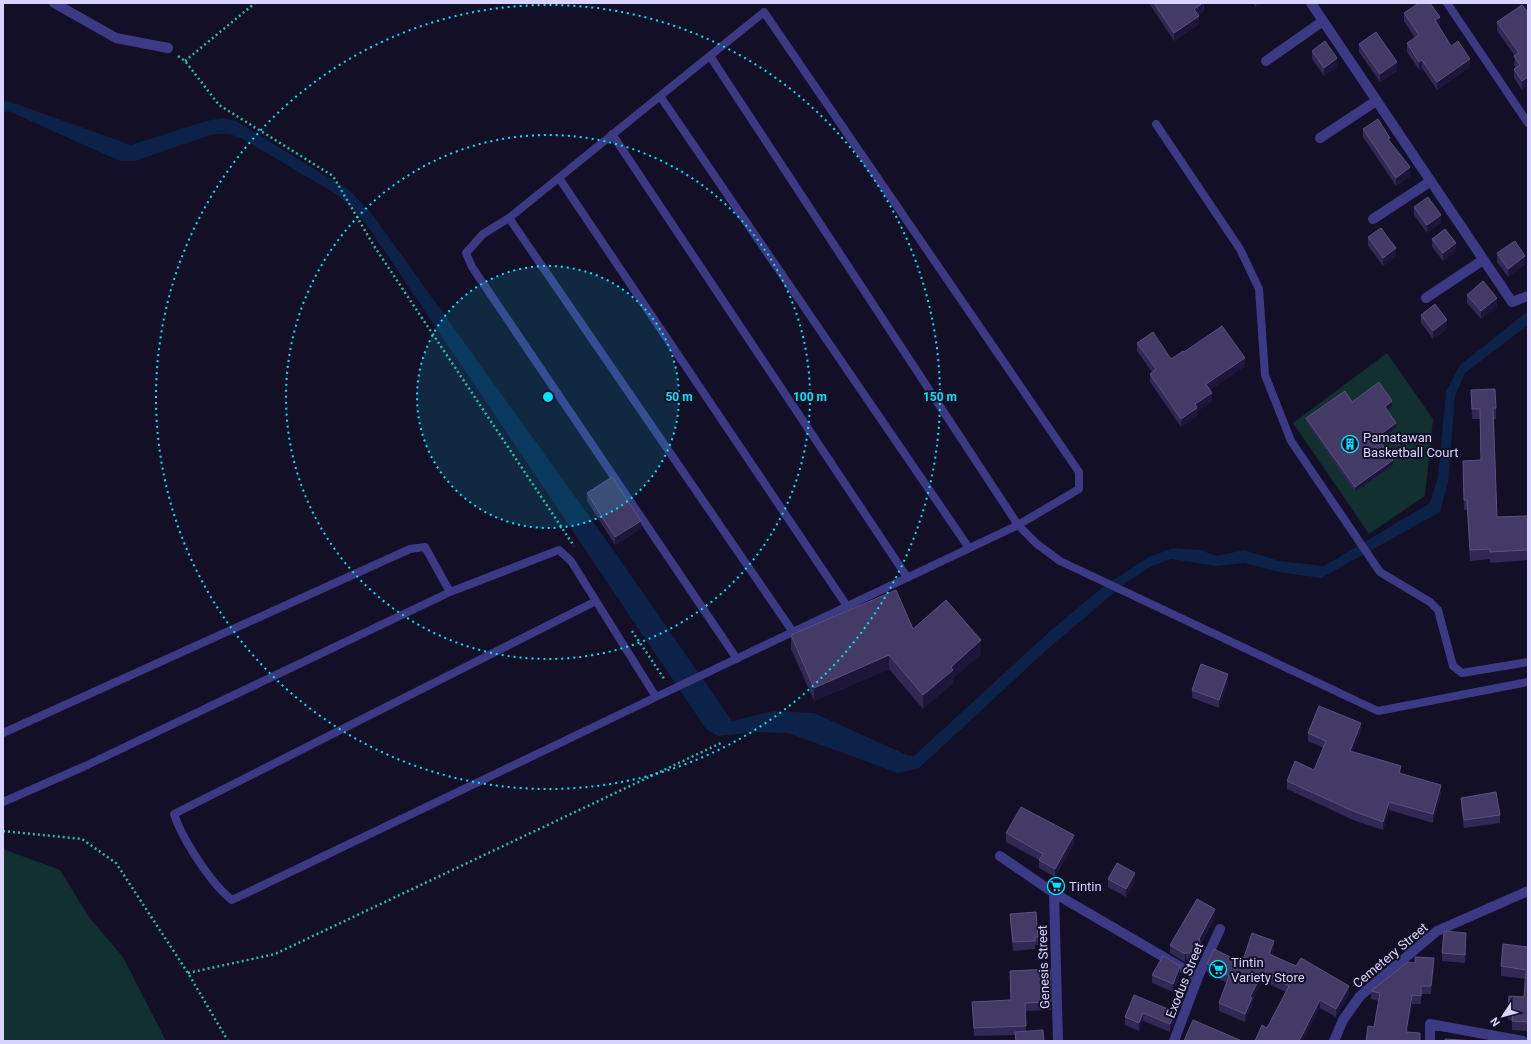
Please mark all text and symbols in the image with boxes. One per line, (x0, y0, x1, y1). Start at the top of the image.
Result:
centre of rings (541, 390, 555, 404)
text: 50 m (665, 390, 693, 404)
text: 100 m (793, 390, 827, 404)
text: 150 m (923, 390, 957, 404)
place label: Pamatawan Basketball Court (1363, 430, 1458, 460)
building icon: Pamatawan Basketball Court (1340, 434, 1360, 454)
supermarket icon: Tintin (1046, 876, 1066, 896)
place label: Tintin (1069, 879, 1102, 894)
street label: Cemetery Street (1350, 920, 1431, 991)
street label: Genesis Street (1035, 925, 1052, 1009)
street label: Exodus Street (1163, 940, 1206, 1020)
place label: Tintin Variety Store (1231, 955, 1305, 985)
supermarket icon: Tintin Variety Store (1208, 959, 1228, 979)
north arrow (1483, 996, 1523, 1036)
text: N (1488, 1014, 1503, 1029)

